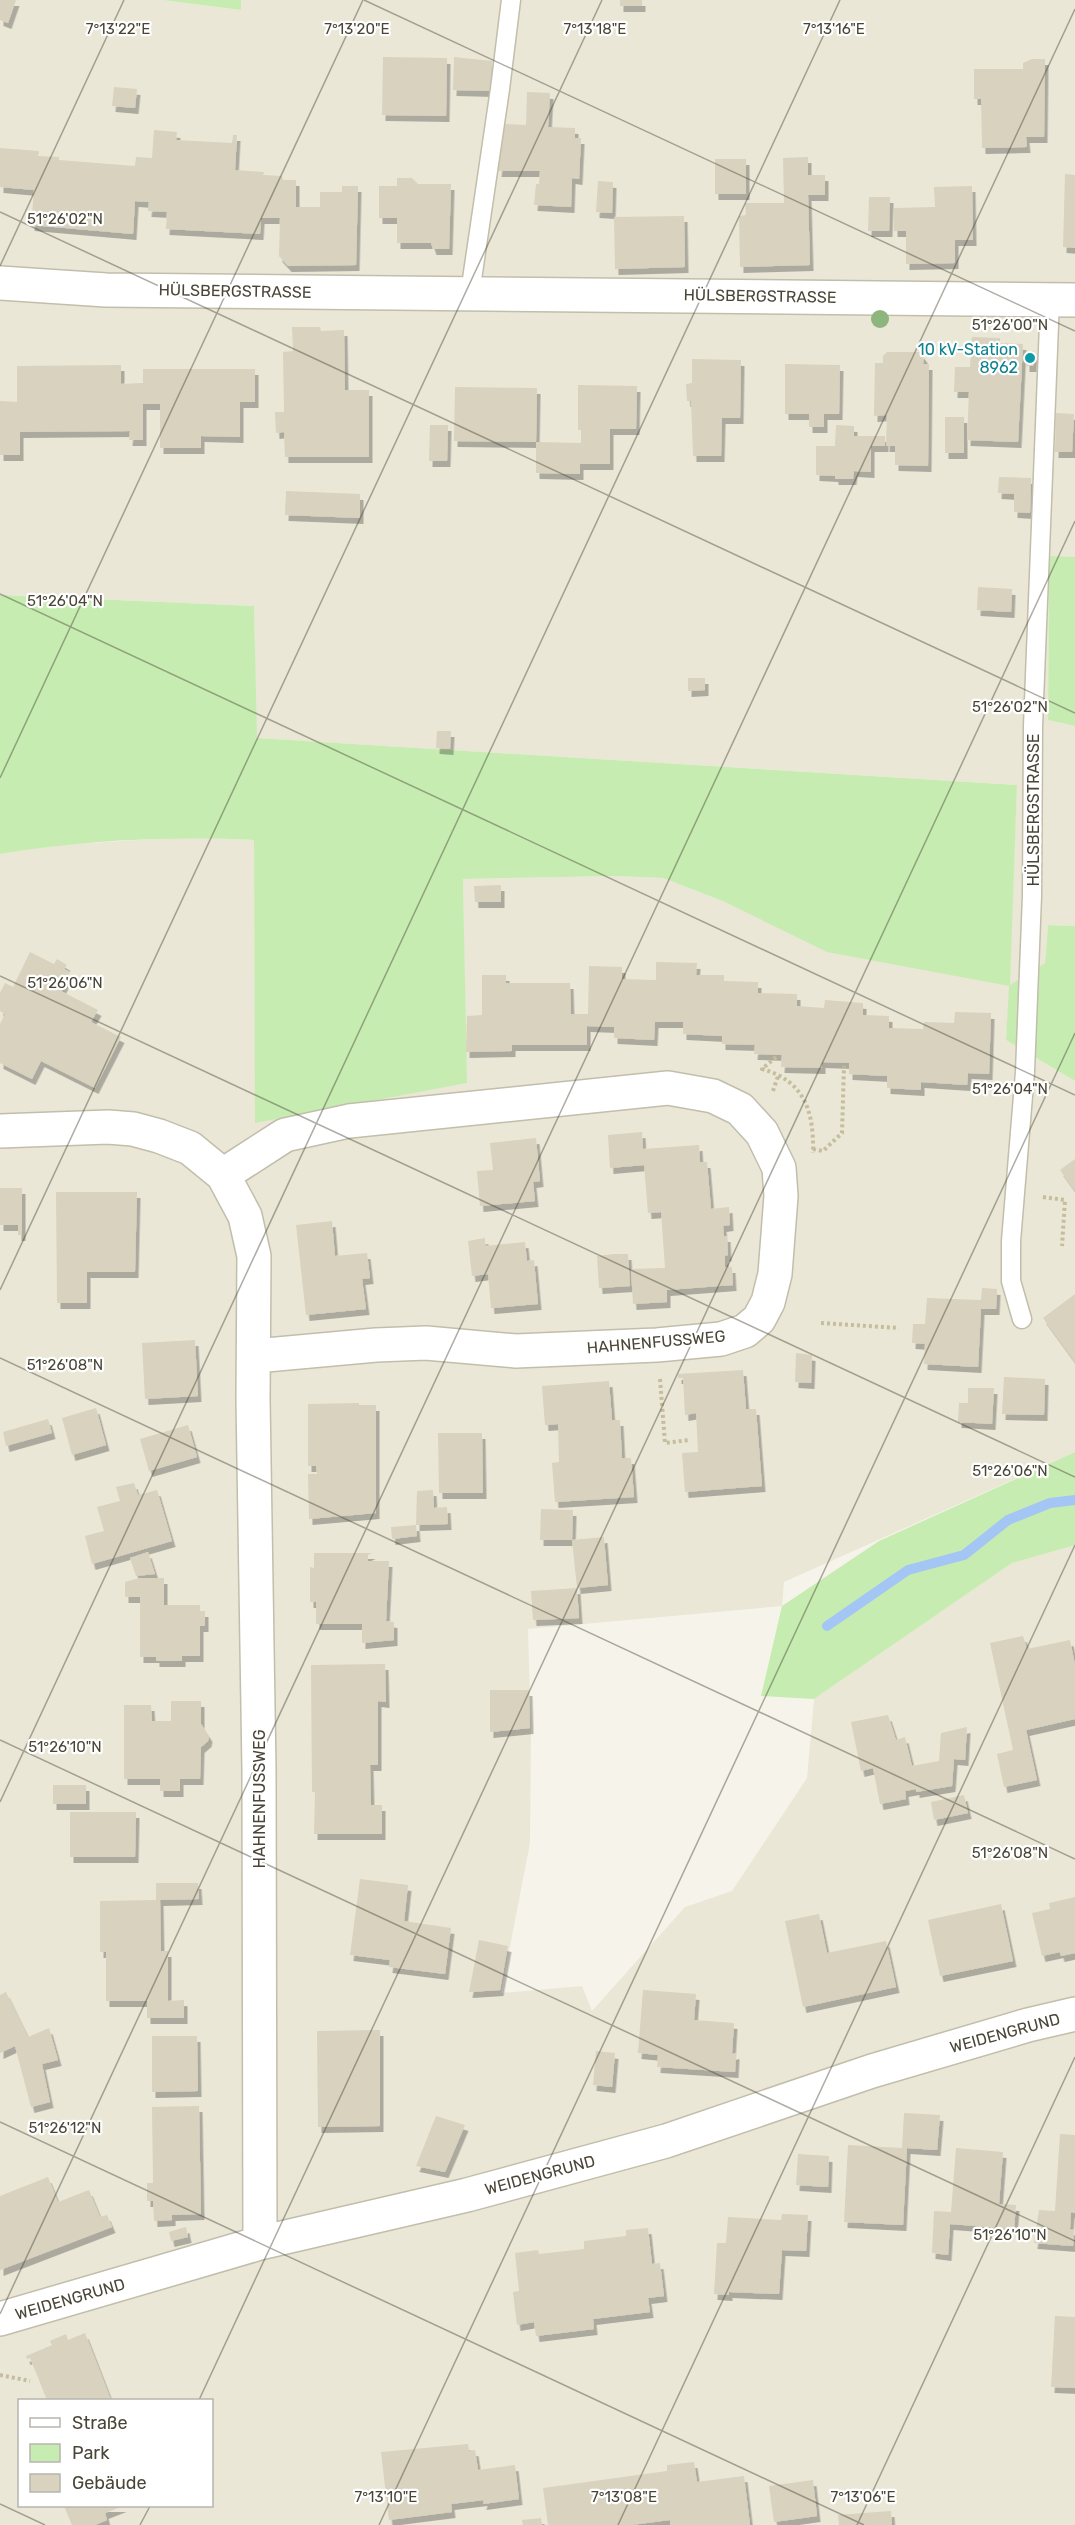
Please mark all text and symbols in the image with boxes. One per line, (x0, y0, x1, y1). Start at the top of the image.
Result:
text: 7°13'22"E (86, 20, 150, 38)
text: 7°13'20"E (324, 20, 390, 38)
text: 7°13'18"E (564, 20, 626, 38)
text: 7°13'16"E (803, 20, 865, 38)
text: 51°26'02"N (27, 210, 103, 228)
street label: HÜLSBERGSTRASSE (158, 280, 312, 302)
street label: HÜLSBERGSTRASSE (683, 285, 837, 307)
text: 51°26'00"N (972, 316, 1048, 334)
place label: 10 kV-Station 8962 (918, 340, 1018, 377)
marker: 10 kV-Station 8962 (1023, 351, 1037, 365)
text: 51°26'04"N (27, 592, 103, 610)
text: 51°26'02"N (972, 698, 1048, 716)
street label: HÜLSBERGSTRASSE (1024, 733, 1043, 887)
text: 51°26'06"N (27, 974, 103, 992)
text: 51°26'04"N (972, 1080, 1048, 1098)
street label: HAHNENFUSSWEG (586, 1326, 726, 1358)
text: 51°26'08"N (27, 1356, 103, 1374)
text: 51°26'06"N (972, 1462, 1048, 1480)
street label: HAHNENFUSSWEG (250, 1729, 269, 1869)
text: 51°26'10"N (28, 1738, 102, 1756)
text: 51°26'08"N (972, 1844, 1048, 1862)
street label: WEIDENGRUND (948, 2009, 1062, 2057)
text: 51°26'12"N (29, 2119, 101, 2137)
street label: WEIDENGRUND (483, 2151, 597, 2199)
text: 51°26'10"N (973, 2226, 1047, 2244)
street label: WEIDENGRUND (13, 2274, 127, 2324)
legend (18, 2399, 213, 2507)
text: Straße (72, 2412, 128, 2434)
text: Park (72, 2442, 110, 2464)
text: Gebäude (72, 2472, 147, 2494)
text: 7°13'10"E (355, 2488, 417, 2506)
text: 7°13'08"E (591, 2488, 657, 2506)
text: 7°13'06"E (831, 2488, 895, 2506)

